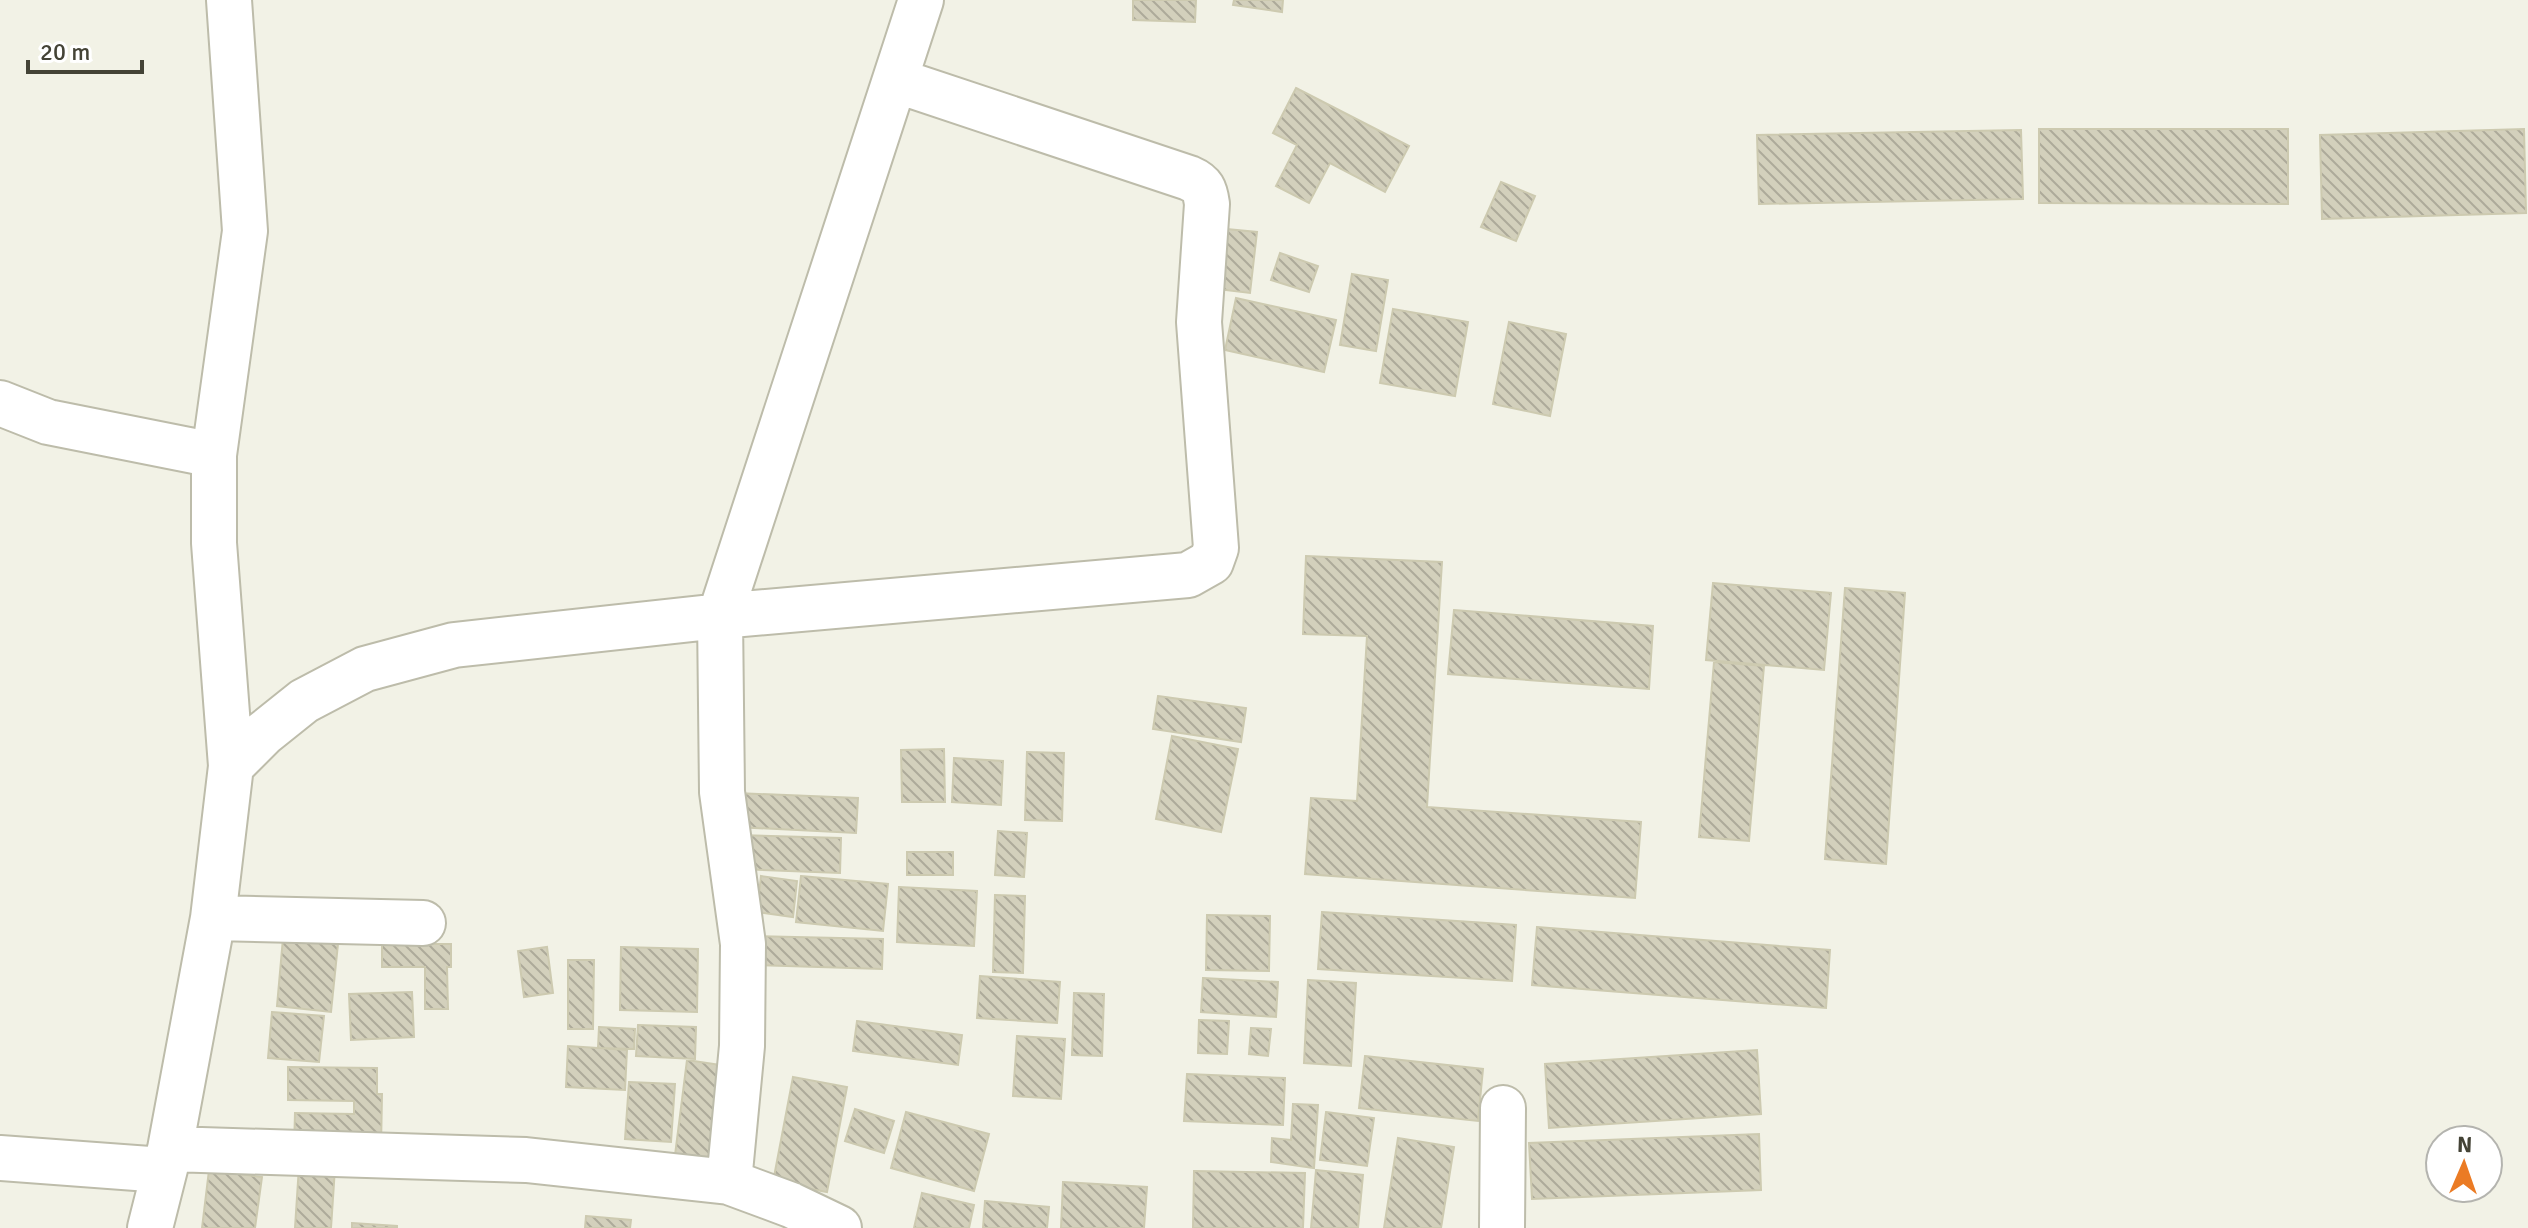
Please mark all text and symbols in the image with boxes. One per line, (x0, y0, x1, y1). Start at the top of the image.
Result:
scale bar (28, 24, 142, 74)
text: 20 m (40, 37, 90, 67)
north arrow (2424, 1124, 2504, 1204)
text: N (2457, 1131, 2473, 1158)

